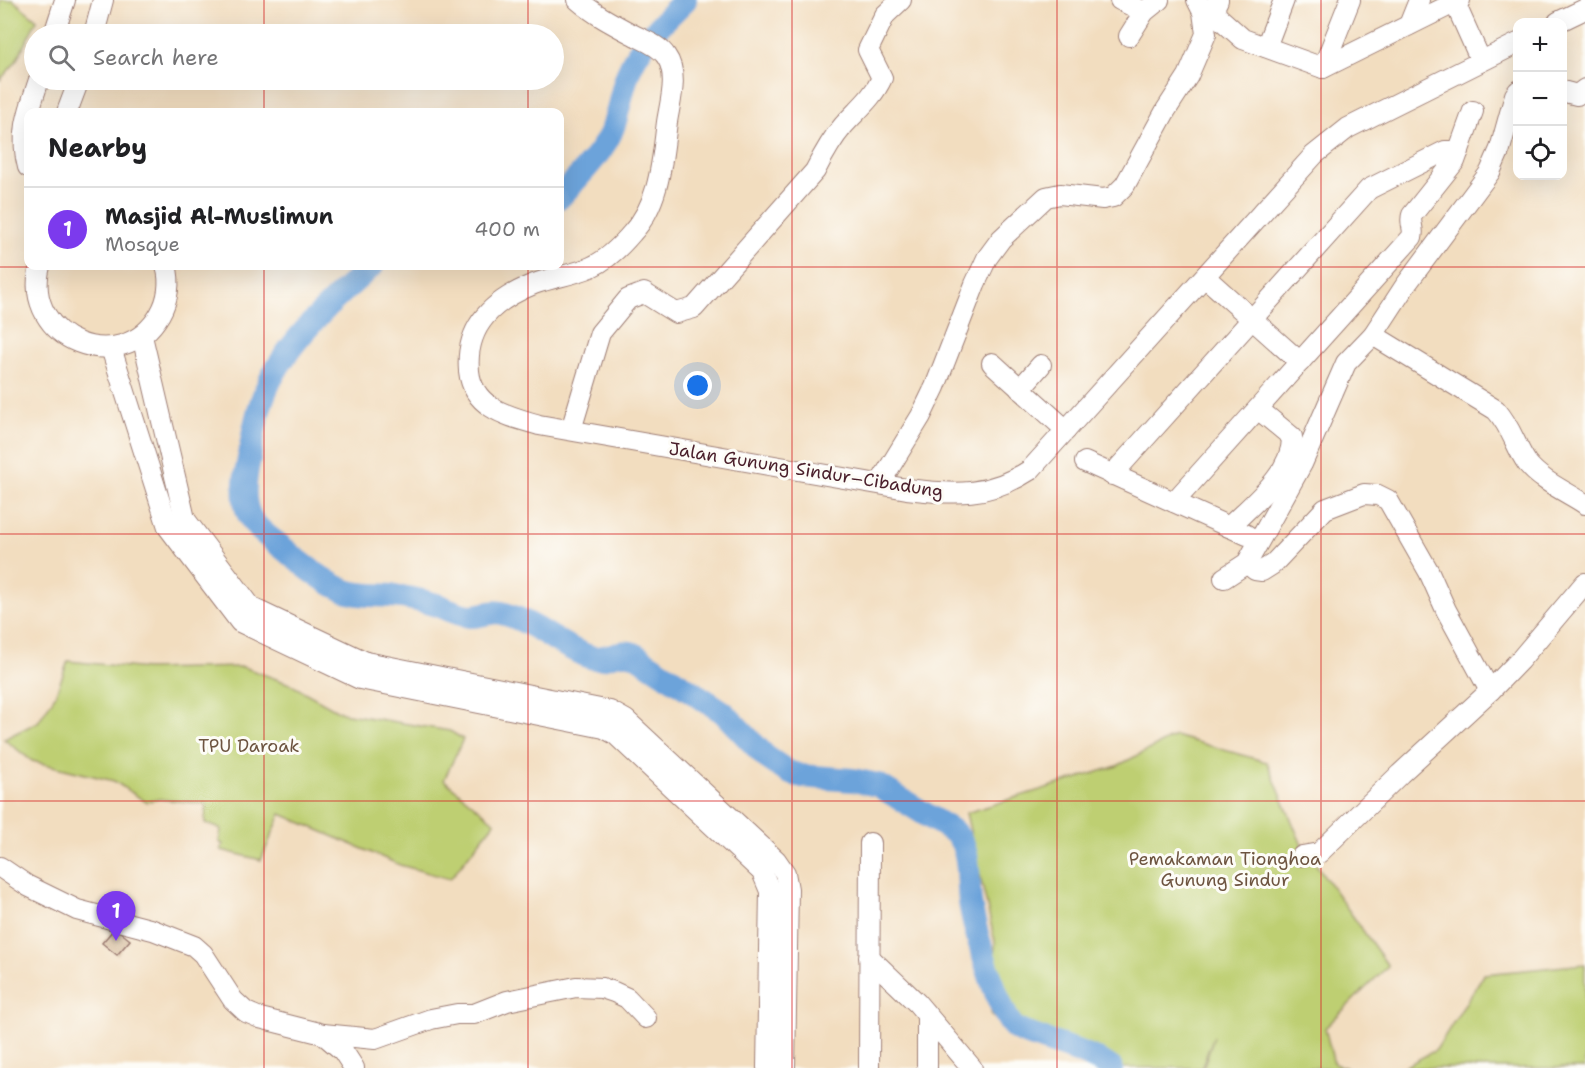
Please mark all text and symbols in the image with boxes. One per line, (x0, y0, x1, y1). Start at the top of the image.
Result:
map controls (1513, 18, 1567, 180)
button: + (1513, 18, 1567, 72)
search box (24, 24, 564, 90)
icon: search (45, 41, 78, 74)
text: Search here (93, 43, 219, 72)
button: − (1513, 72, 1567, 126)
button: locate (1513, 126, 1567, 180)
text: Nearby (48, 130, 147, 165)
text: Masjid Al-Muslimun (105, 202, 333, 231)
text: 1 (63, 216, 72, 242)
text: 400 m (474, 216, 540, 242)
text: Mosque (105, 231, 180, 257)
your location (683, 371, 712, 400)
street label: Jalan Gunung Sindur–Cibadung (667, 436, 945, 504)
park label: TPU Daroak (198, 734, 300, 758)
park label: Pemakaman Tionghoa Gunung Sindur (1129, 847, 1321, 892)
pin: 1 (96, 892, 136, 941)

